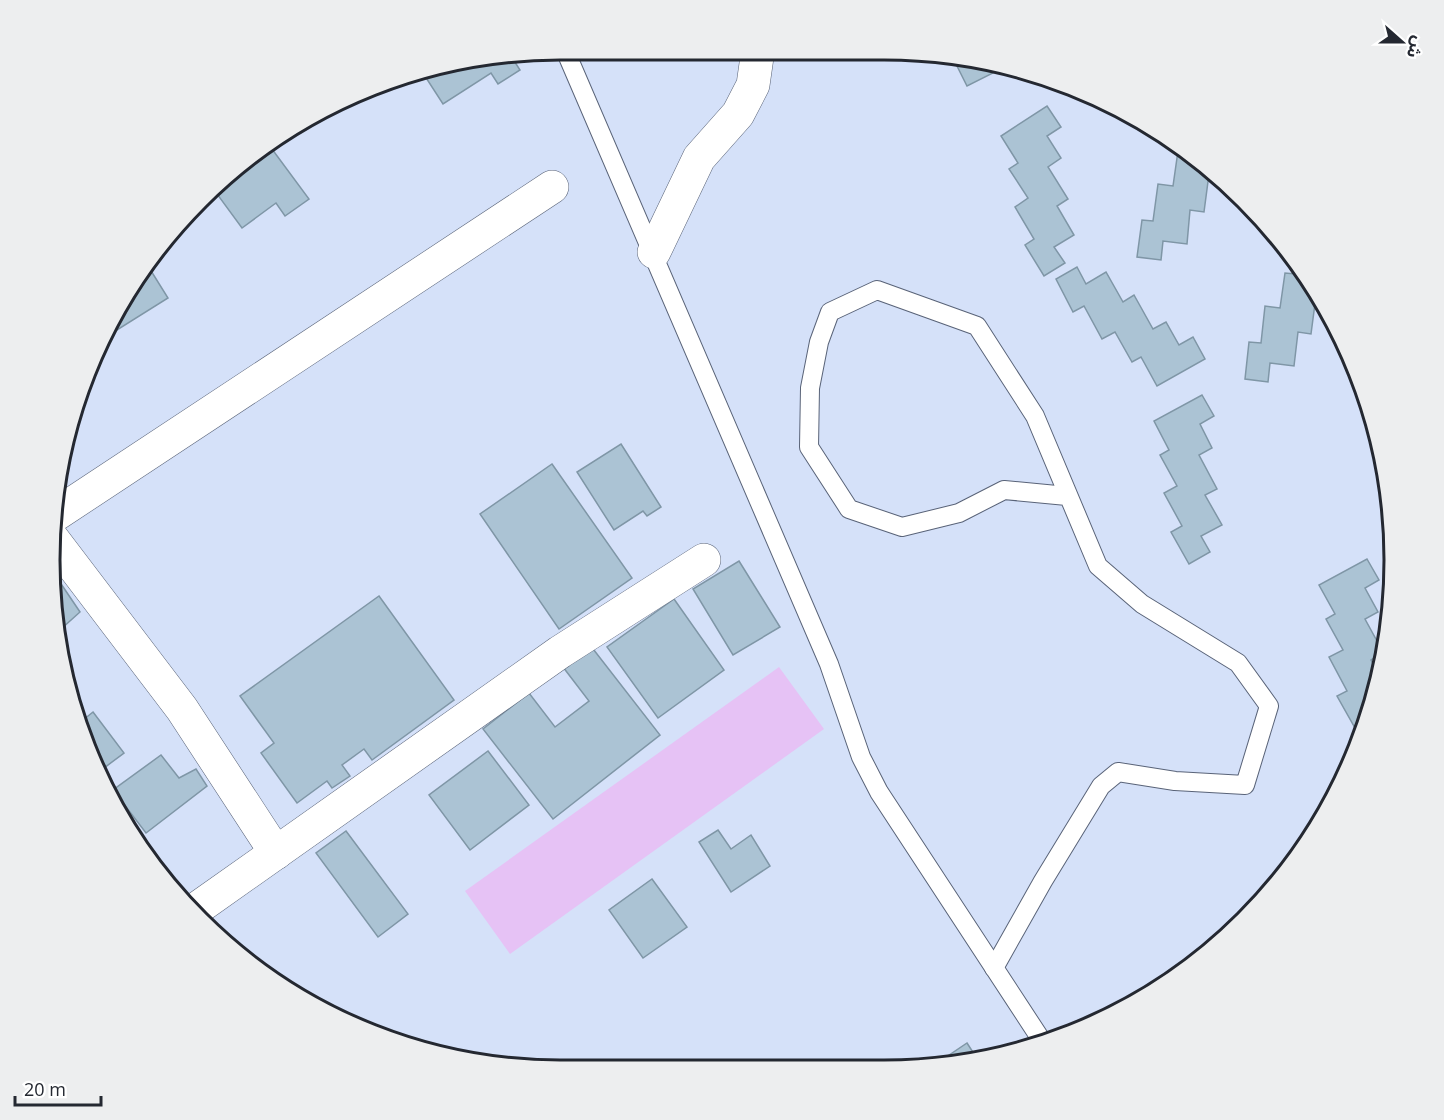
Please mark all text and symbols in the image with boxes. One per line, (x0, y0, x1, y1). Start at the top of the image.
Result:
north arrow (1372, 12, 1432, 72)
text: ش (1402, 33, 1430, 62)
scale bar (15, 1069, 100, 1107)
text: 20 m (24, 1077, 66, 1101)

